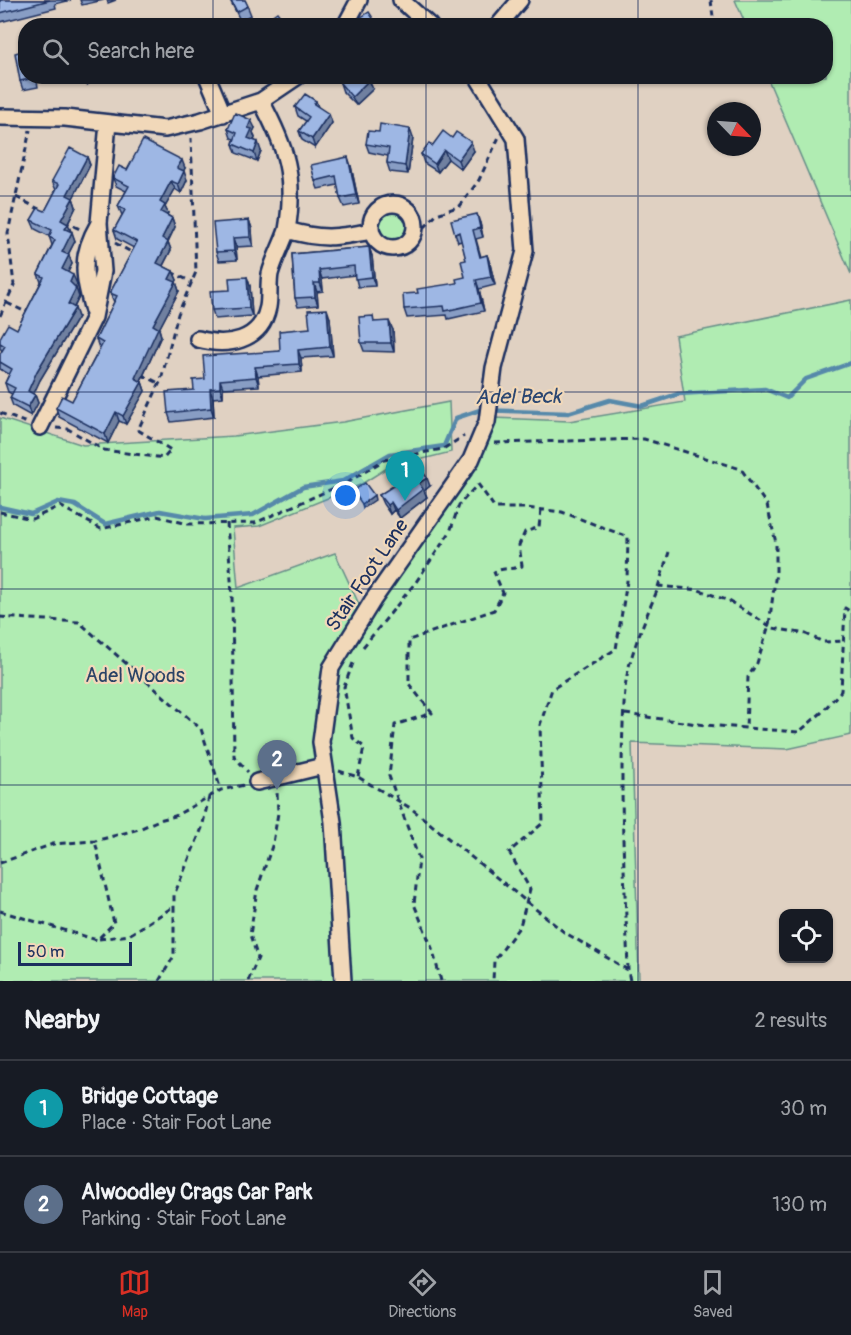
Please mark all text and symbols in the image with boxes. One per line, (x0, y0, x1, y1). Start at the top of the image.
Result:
search box (18, 18, 833, 84)
icon: search (39, 35, 72, 68)
text: Search here (87, 37, 194, 65)
north arrow (707, 102, 761, 156)
water label: Adel Beck (475, 383, 563, 411)
pin: 1 (386, 452, 424, 501)
your location (331, 481, 360, 510)
street label: Stair Foot Lane (320, 514, 414, 636)
park label: Adel Woods (85, 663, 185, 688)
pin: 2 (258, 740, 296, 790)
map controls (779, 909, 833, 963)
button: locate (779, 909, 833, 963)
scale bar (18, 939, 132, 966)
text: 50 m (27, 942, 64, 962)
text: Nearby (24, 1004, 100, 1036)
text: 2 results (755, 1008, 827, 1033)
text: Bridge Cottage (81, 1082, 218, 1110)
text: 1 (40, 1096, 47, 1121)
text: 30 m (780, 1096, 827, 1121)
text: Place · Stair Foot Lane (81, 1110, 271, 1135)
text: Alwoodley Crags Car Park (81, 1178, 312, 1206)
text: 2 (38, 1192, 49, 1217)
text: 130 m (772, 1192, 827, 1217)
text: Parking · Stair Foot Lane (81, 1206, 286, 1231)
tab: Map (118, 1266, 151, 1322)
tab: Directions (388, 1266, 456, 1322)
tab: Saved (693, 1266, 733, 1322)

